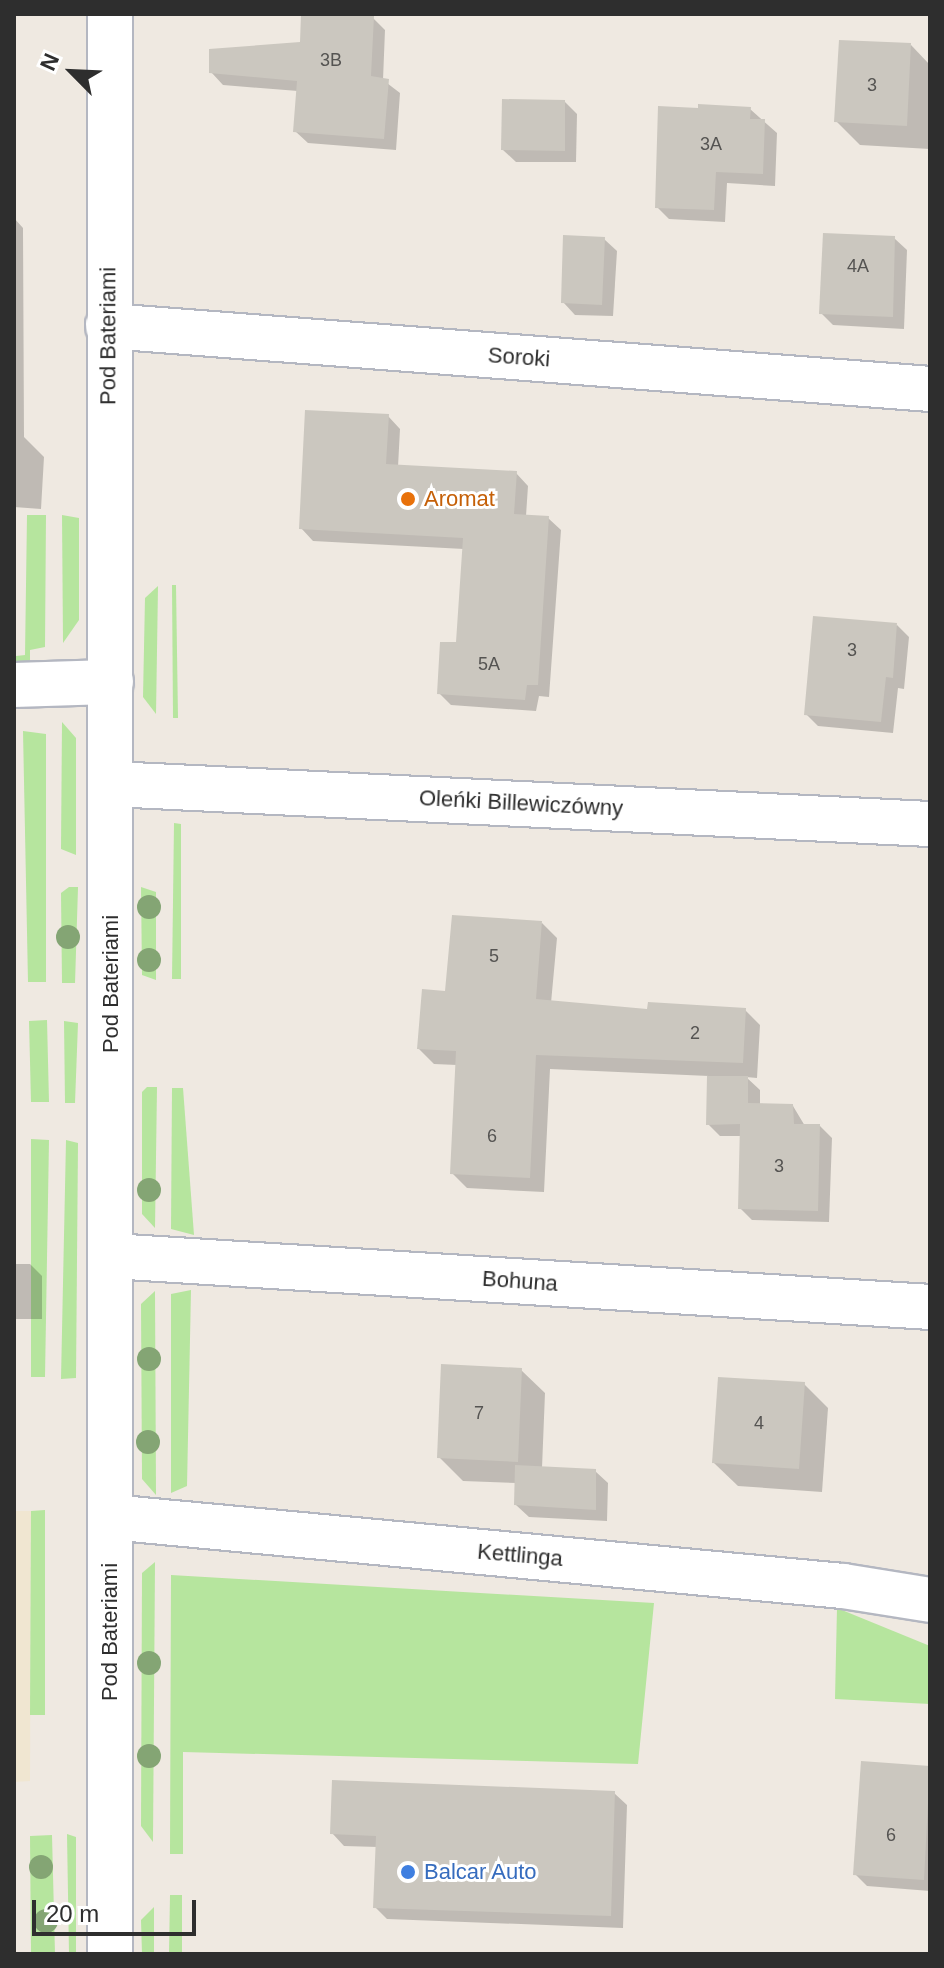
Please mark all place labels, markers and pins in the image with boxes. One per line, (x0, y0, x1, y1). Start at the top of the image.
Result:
place label: Aromat (424, 486, 495, 512)
marker: Aromat (399, 490, 417, 508)
place label: Balcar Auto (424, 1859, 538, 1885)
marker: Balcar Auto (399, 1863, 417, 1881)

